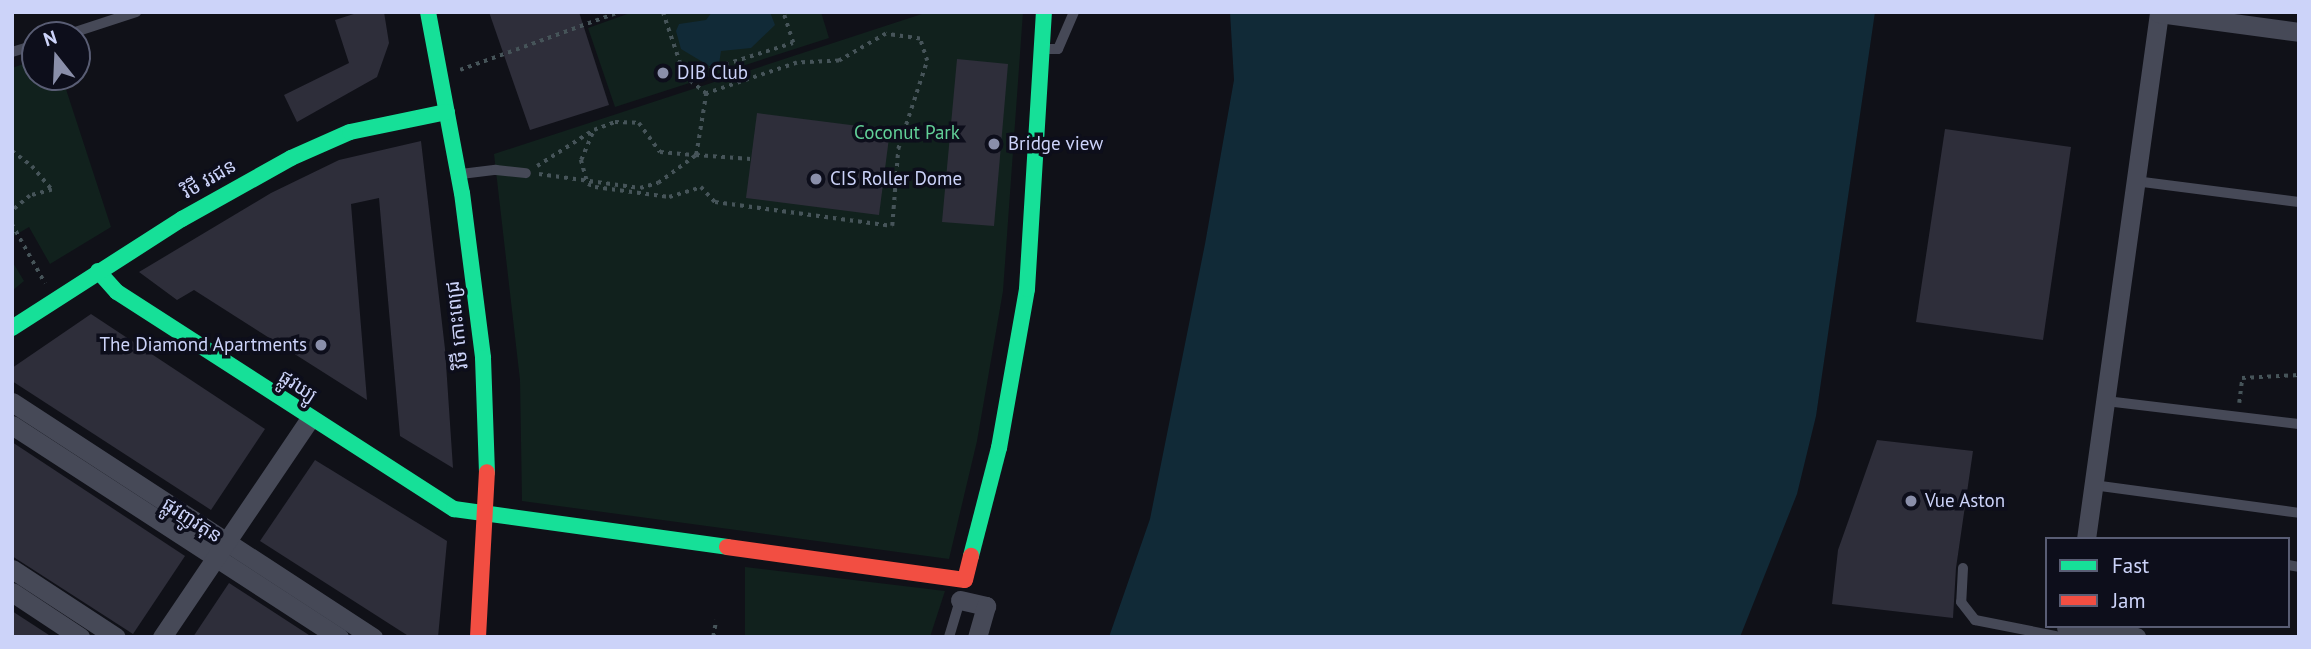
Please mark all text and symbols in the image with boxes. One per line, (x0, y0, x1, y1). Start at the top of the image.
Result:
north arrow (21, 21, 91, 91)
text: N (40, 25, 60, 51)
place label: DIB Club (677, 62, 748, 84)
marker: DIB Club (655, 65, 671, 81)
park label: Coconut Park (854, 122, 960, 144)
place label: Bridge view (1008, 133, 1103, 155)
marker: Bridge view (986, 136, 1002, 152)
street label: វិថី វរជន (178, 154, 240, 204)
place label: CIS Roller Dome (830, 168, 962, 190)
marker: CIS Roller Dome (808, 171, 824, 187)
street label: វិថី កោះពេជ្រ (441, 280, 473, 370)
place label: The Diamond Apartments (99, 334, 307, 356)
marker: The Diamond Apartments (313, 337, 329, 353)
street label: ផ្លូវឃ្យូ (274, 365, 322, 407)
place label: Vue Aston (1925, 490, 2006, 512)
street label: ផ្លូវញូវតុន (158, 492, 226, 548)
marker: Vue Aston (1903, 493, 1919, 509)
legend (2045, 537, 2290, 628)
text: Fast (2112, 552, 2149, 579)
text: Jam (2112, 587, 2146, 614)

